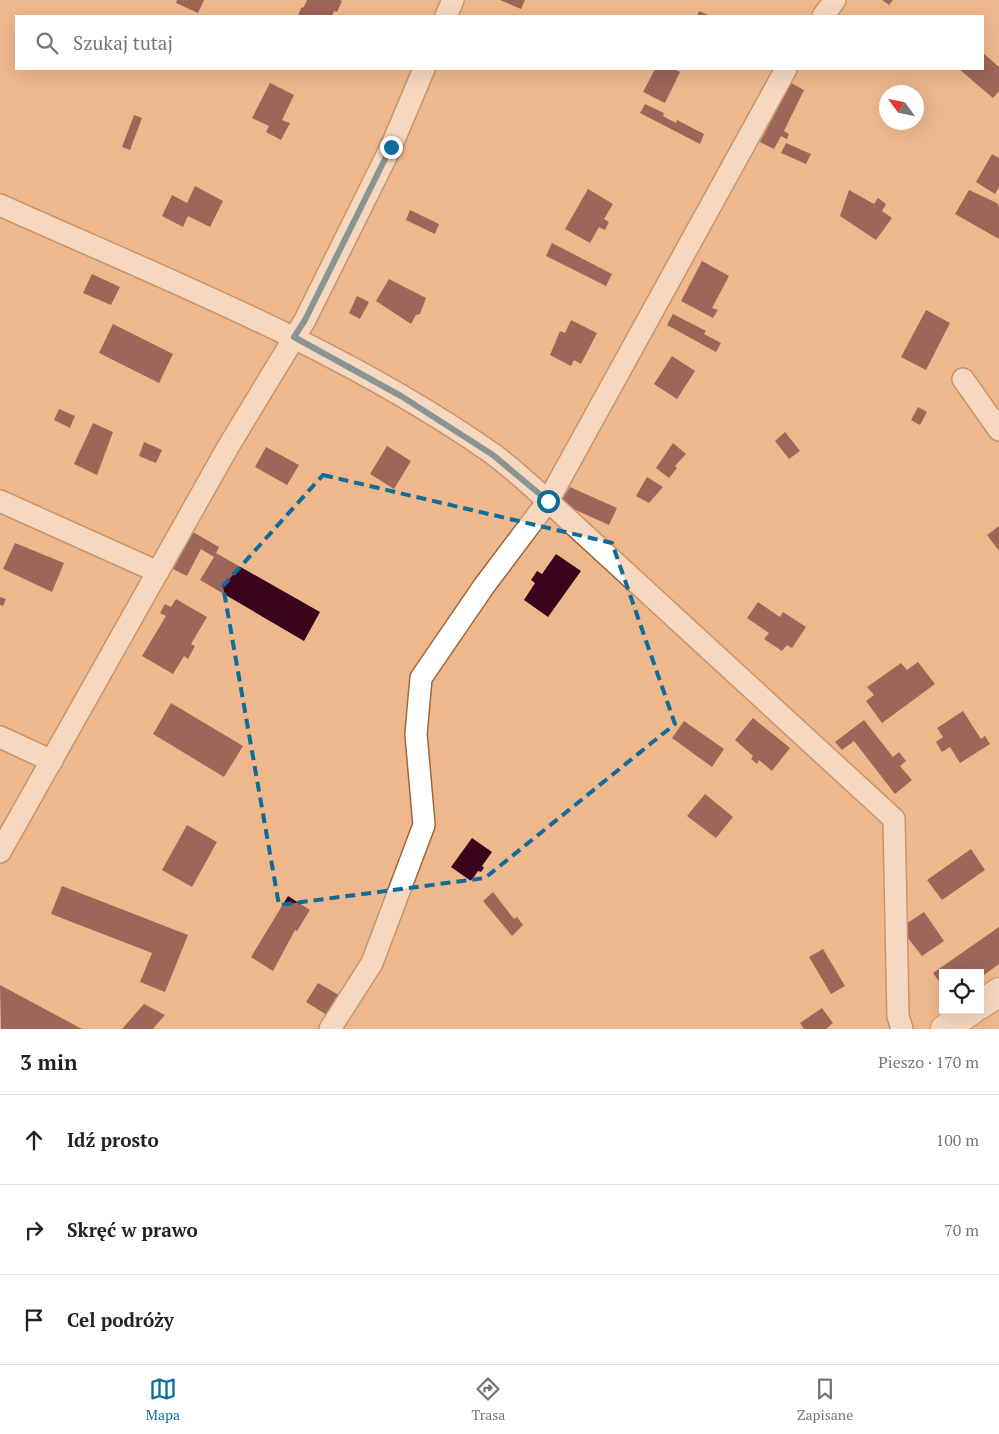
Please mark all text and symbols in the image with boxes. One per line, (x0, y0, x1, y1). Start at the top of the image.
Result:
search box (15, 15, 984, 70)
icon: search (33, 29, 61, 57)
text: Szukaj tutaj (73, 30, 173, 55)
north arrow (879, 85, 924, 130)
route end (380, 136, 403, 159)
route start (537, 490, 560, 513)
map controls (939, 969, 984, 1014)
button: locate (939, 969, 984, 1014)
text: 3 min (20, 1048, 77, 1076)
text: Pieszo · 170 m (878, 1051, 979, 1073)
icon: ahead (20, 1126, 48, 1154)
text: Idź prosto (67, 1127, 159, 1152)
text: 100 m (936, 1129, 979, 1151)
icon: right (20, 1216, 48, 1244)
text: Skręć w prawo (67, 1217, 198, 1242)
text: 70 m (944, 1219, 979, 1241)
icon: arrive (20, 1306, 48, 1334)
text: Cel podróży (67, 1307, 174, 1332)
tab: Mapa (146, 1375, 180, 1424)
tab: Trasa (472, 1375, 505, 1424)
tab: Zapisane (797, 1375, 853, 1424)

